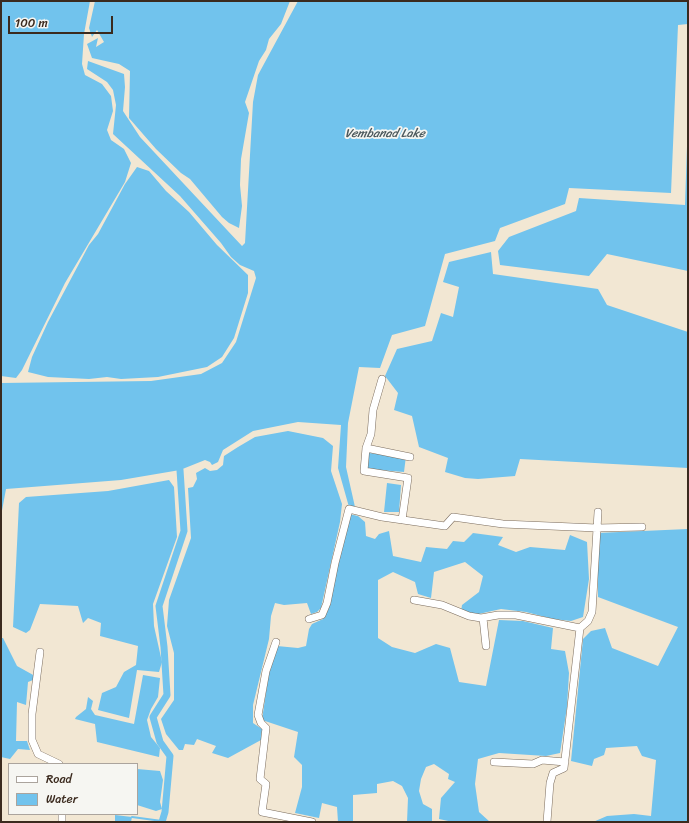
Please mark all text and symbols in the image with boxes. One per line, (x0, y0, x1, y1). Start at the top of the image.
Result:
scale bar (10, 8, 115, 34)
text: 100 m (15, 12, 48, 34)
water label: Vembanad Lake (345, 127, 425, 141)
legend (8, 763, 138, 815)
text: Road (46, 768, 72, 790)
text: Water (46, 788, 78, 810)

